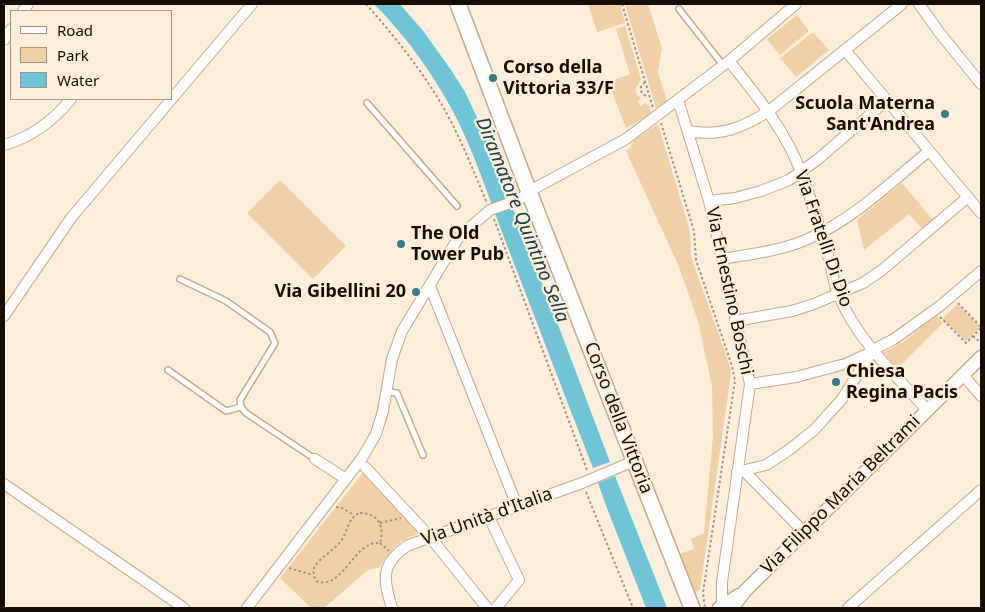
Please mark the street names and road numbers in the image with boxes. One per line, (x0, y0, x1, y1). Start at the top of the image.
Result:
street label: Via Fratelli Di Dio (789, 168, 857, 310)
street label: Via Ernestino Boschi (701, 205, 757, 377)
street label: Corso della Vittoria (579, 339, 657, 497)
street label: Via Filippo Maria Beltrami (757, 411, 925, 579)
street label: Via Unità d'Italia (419, 483, 555, 551)

